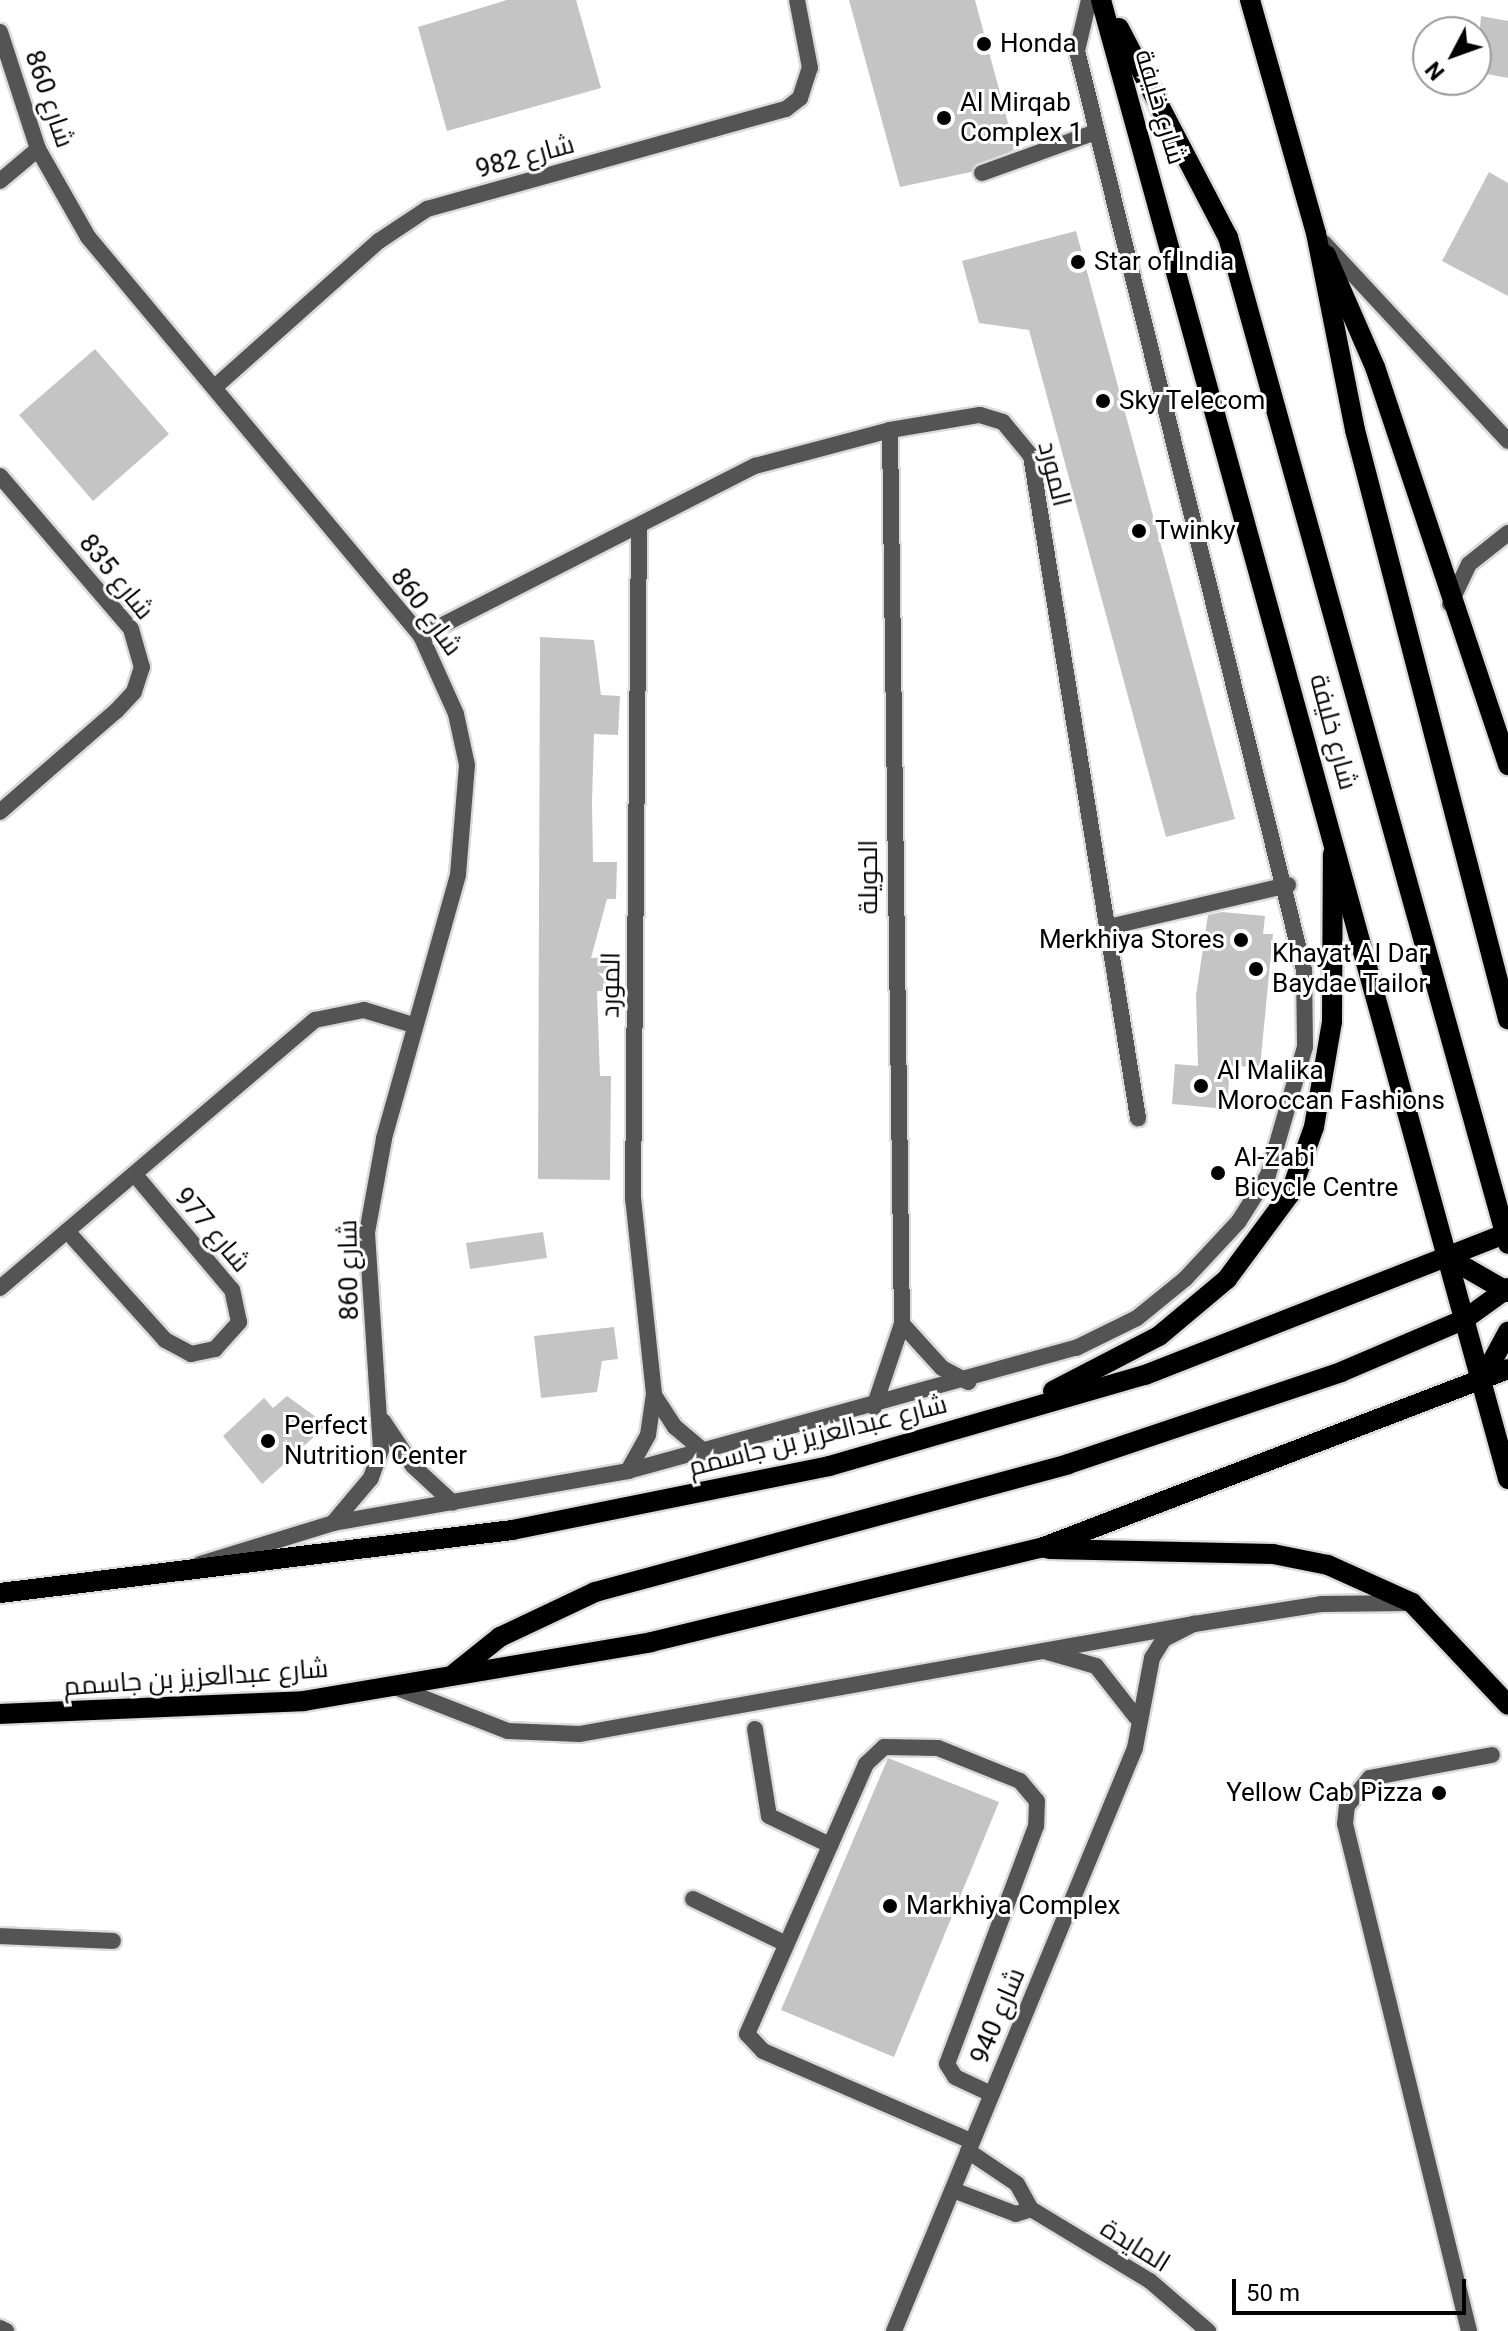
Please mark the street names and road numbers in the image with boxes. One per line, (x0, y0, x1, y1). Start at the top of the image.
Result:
street label: شارع 860 (18, 46, 80, 152)
street label: شارع خليفة (1128, 46, 1192, 168)
street label: شارع 982 (472, 129, 578, 185)
street label: المورد (1031, 438, 1077, 510)
street label: شارع 835 (72, 528, 160, 626)
street label: شارع 860 (384, 562, 468, 662)
street label: شارع خليفة (1303, 671, 1363, 793)
street label: الحويلة (853, 840, 885, 914)
street label: المورد (595, 952, 627, 1018)
street label: شارع 977 (168, 1181, 256, 1279)
street label: شارع 860 (333, 1219, 365, 1321)
street label: شارع عبدالعزيز بن جاسمم (685, 1389, 951, 1483)
street label: شارع عبدالعزيز بن جاسمم (63, 1653, 329, 1703)
street label: شارع 940 (964, 1964, 1032, 2068)
street label: المايدة (1095, 2213, 1175, 2279)

